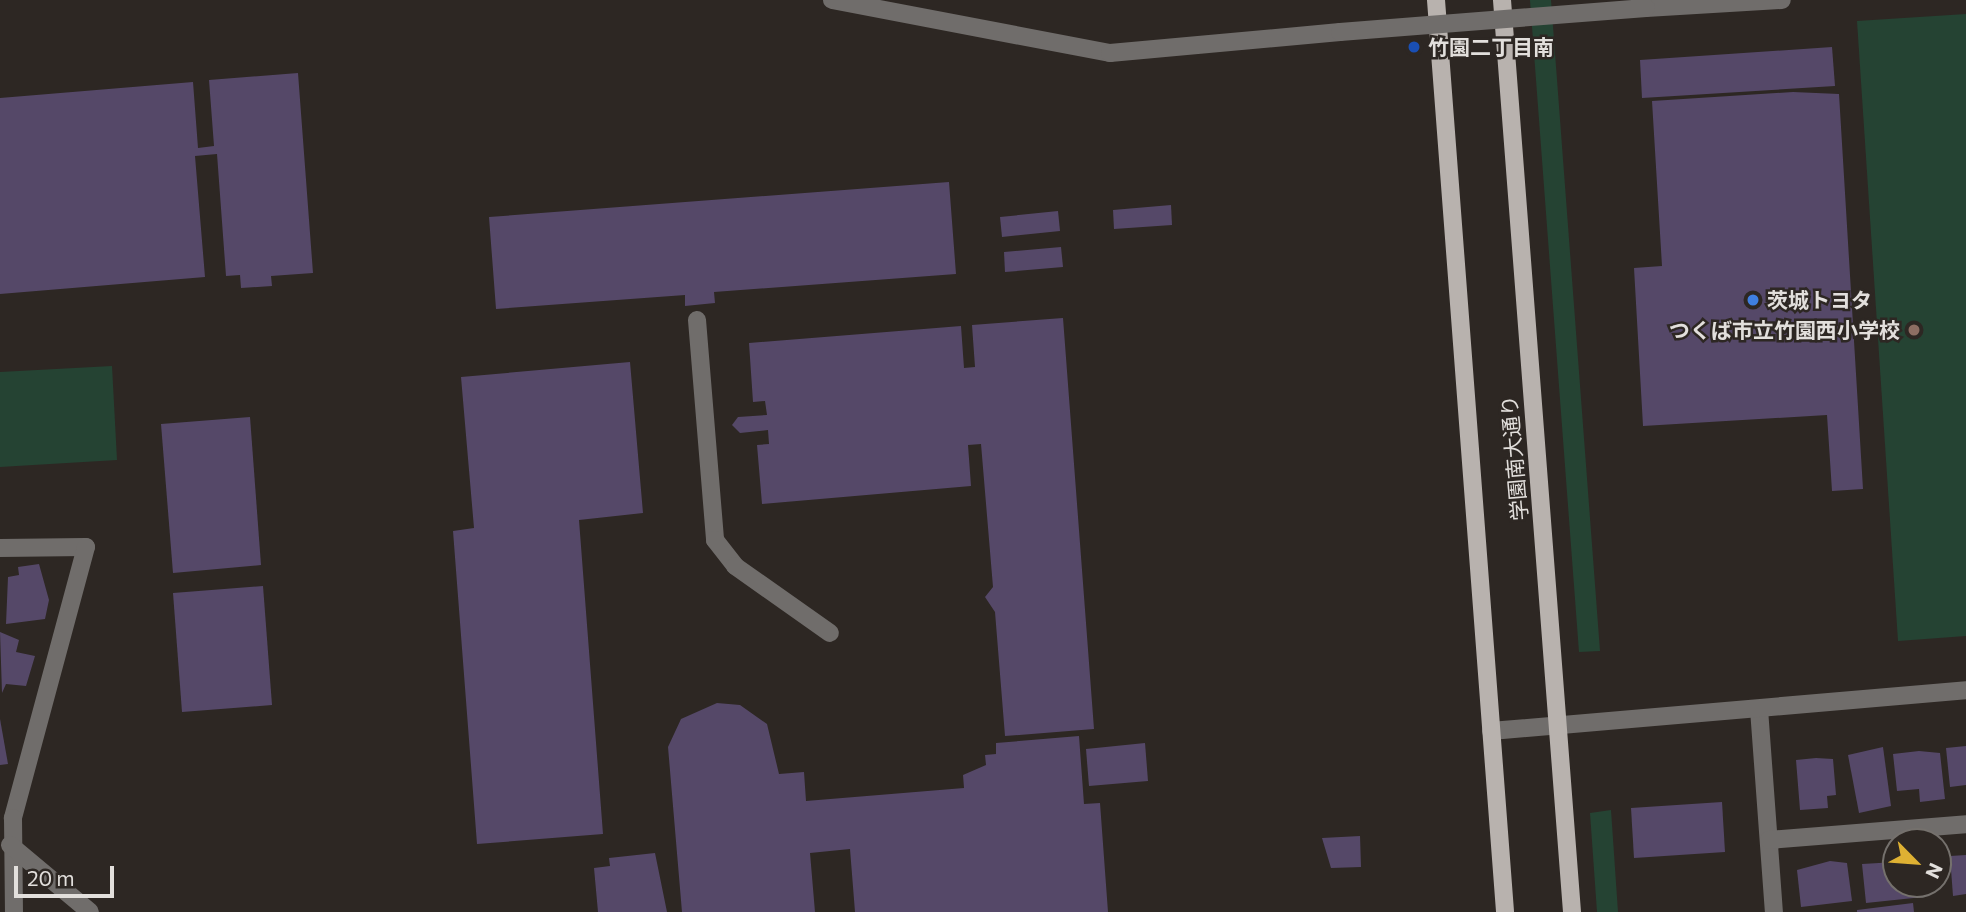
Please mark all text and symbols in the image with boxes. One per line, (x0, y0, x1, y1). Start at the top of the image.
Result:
place label: 竹園二丁目南 (1428, 34, 1554, 60)
marker: 竹園二丁目南 (1406, 39, 1422, 55)
place label: 茨城トヨタ (1767, 287, 1872, 313)
marker: 茨城トヨタ (1745, 292, 1761, 308)
place label: つくば市立竹園西小学校 (1669, 317, 1900, 343)
marker: つくば市立竹園西小学校 (1906, 322, 1922, 338)
street label: 学園南大通り (1496, 394, 1532, 522)
north arrow (1882, 828, 1952, 898)
scale bar (18, 852, 117, 896)
text: N (1921, 860, 1948, 883)
text: 20 m (27, 865, 75, 890)

